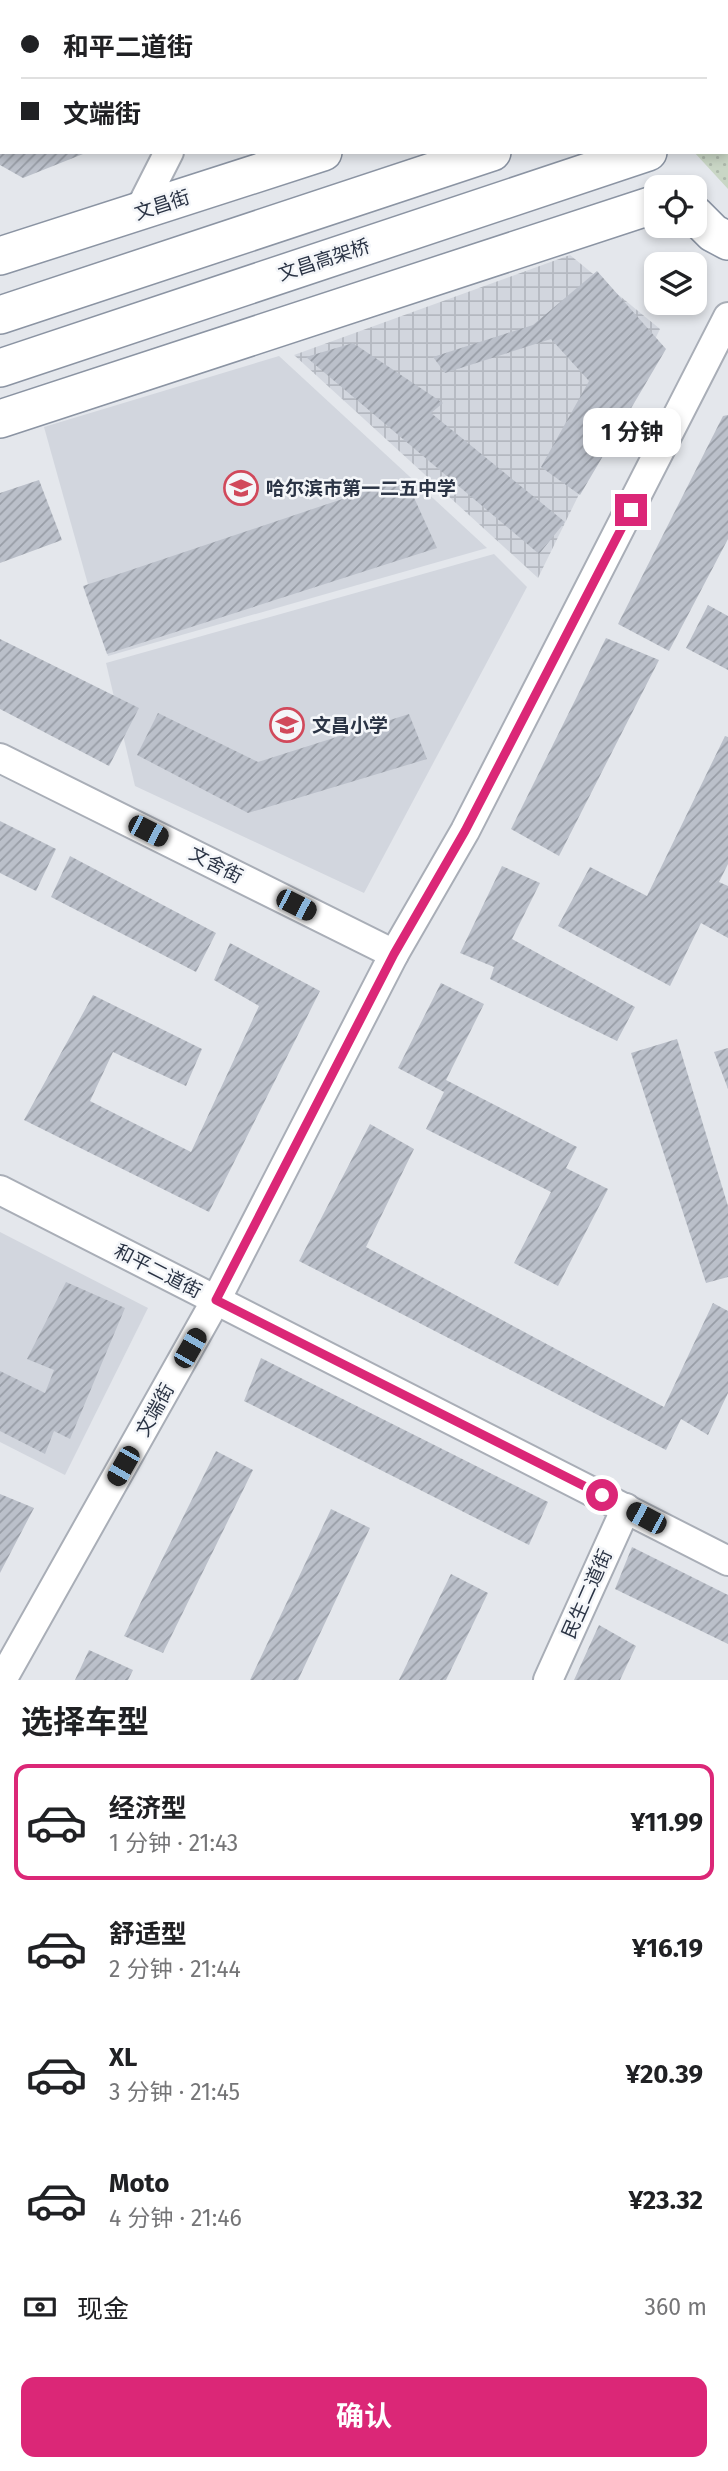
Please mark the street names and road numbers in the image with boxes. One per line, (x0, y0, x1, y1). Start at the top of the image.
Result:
street label: 文昌街 (131, 185, 193, 225)
street label: 文昌高架桥 (275, 234, 373, 286)
street label: 文舍街 (185, 842, 247, 888)
street label: 和平二道街 (110, 1239, 206, 1303)
street label: 文端街 (131, 1379, 179, 1441)
street label: 民生二道街 (557, 1546, 617, 1642)

